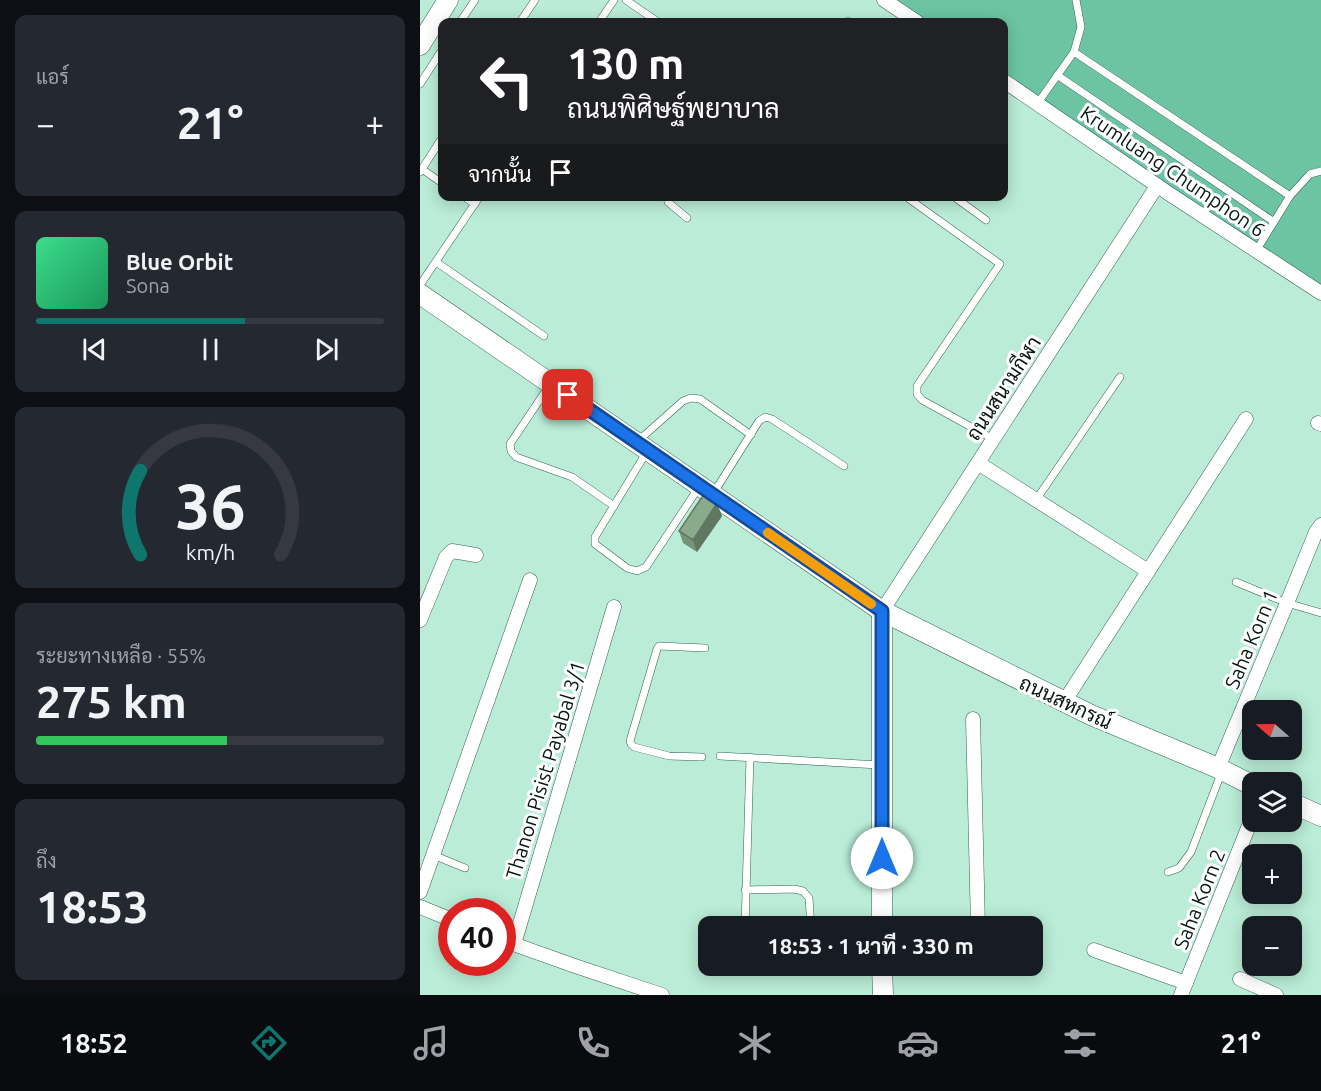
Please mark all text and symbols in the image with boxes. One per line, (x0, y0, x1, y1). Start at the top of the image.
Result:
text: 130 m (567, 40, 684, 87)
icon: left (468, 42, 546, 120)
text: แอร์ (36, 65, 69, 88)
text: ถนนพิศิษฐ์พยาบาล (567, 93, 780, 123)
text: 21° (177, 97, 243, 148)
street label: Krumluang Chumphon 6 (1076, 101, 1270, 241)
text: − (36, 105, 55, 142)
text: + (365, 105, 384, 142)
icon: arrive (544, 156, 577, 189)
text: จากนั้น (468, 161, 532, 186)
text: Blue Orbit (126, 249, 233, 274)
text: Sona (126, 274, 170, 297)
street label: ถนนสนามกีฬา (960, 331, 1045, 444)
icon: previous (78, 333, 111, 366)
icon: pause (194, 333, 227, 366)
icon: next (310, 333, 343, 366)
pin (542, 369, 593, 420)
icon: arrive (551, 378, 584, 411)
text: 36 (175, 471, 245, 541)
text: km/h (185, 540, 235, 564)
street label: Saha Korn 1 (1220, 586, 1282, 692)
text: ระยะทางเหลือ · 55% (36, 644, 206, 667)
street label: Thanon Pisist Payabal 3/1 (501, 658, 589, 882)
street label: ถนนสหกรณ์ (1016, 669, 1117, 733)
text: 275 km (36, 676, 187, 727)
north arrow (1242, 700, 1302, 760)
map controls (1242, 700, 1302, 976)
button: layers (1242, 772, 1302, 832)
position arrow (850, 826, 914, 890)
button: + (1242, 844, 1302, 904)
street label: Saha Korn 2 (1169, 846, 1229, 952)
text: ถึง (36, 849, 57, 872)
text: 18:53 (36, 881, 149, 932)
speed limit sign: 40 (438, 898, 516, 976)
button: − (1242, 916, 1302, 976)
text: 18:53 · 1 นาที · 330 m (767, 933, 974, 958)
icon: directions (248, 1022, 290, 1064)
icon: music (410, 1022, 452, 1064)
icon: phone (572, 1022, 614, 1064)
icon: climate (734, 1022, 776, 1064)
icon: car (897, 1022, 939, 1064)
icon: filters (1059, 1022, 1101, 1064)
text: 18:52 (60, 1028, 128, 1058)
text: 21° (1221, 1028, 1261, 1058)

